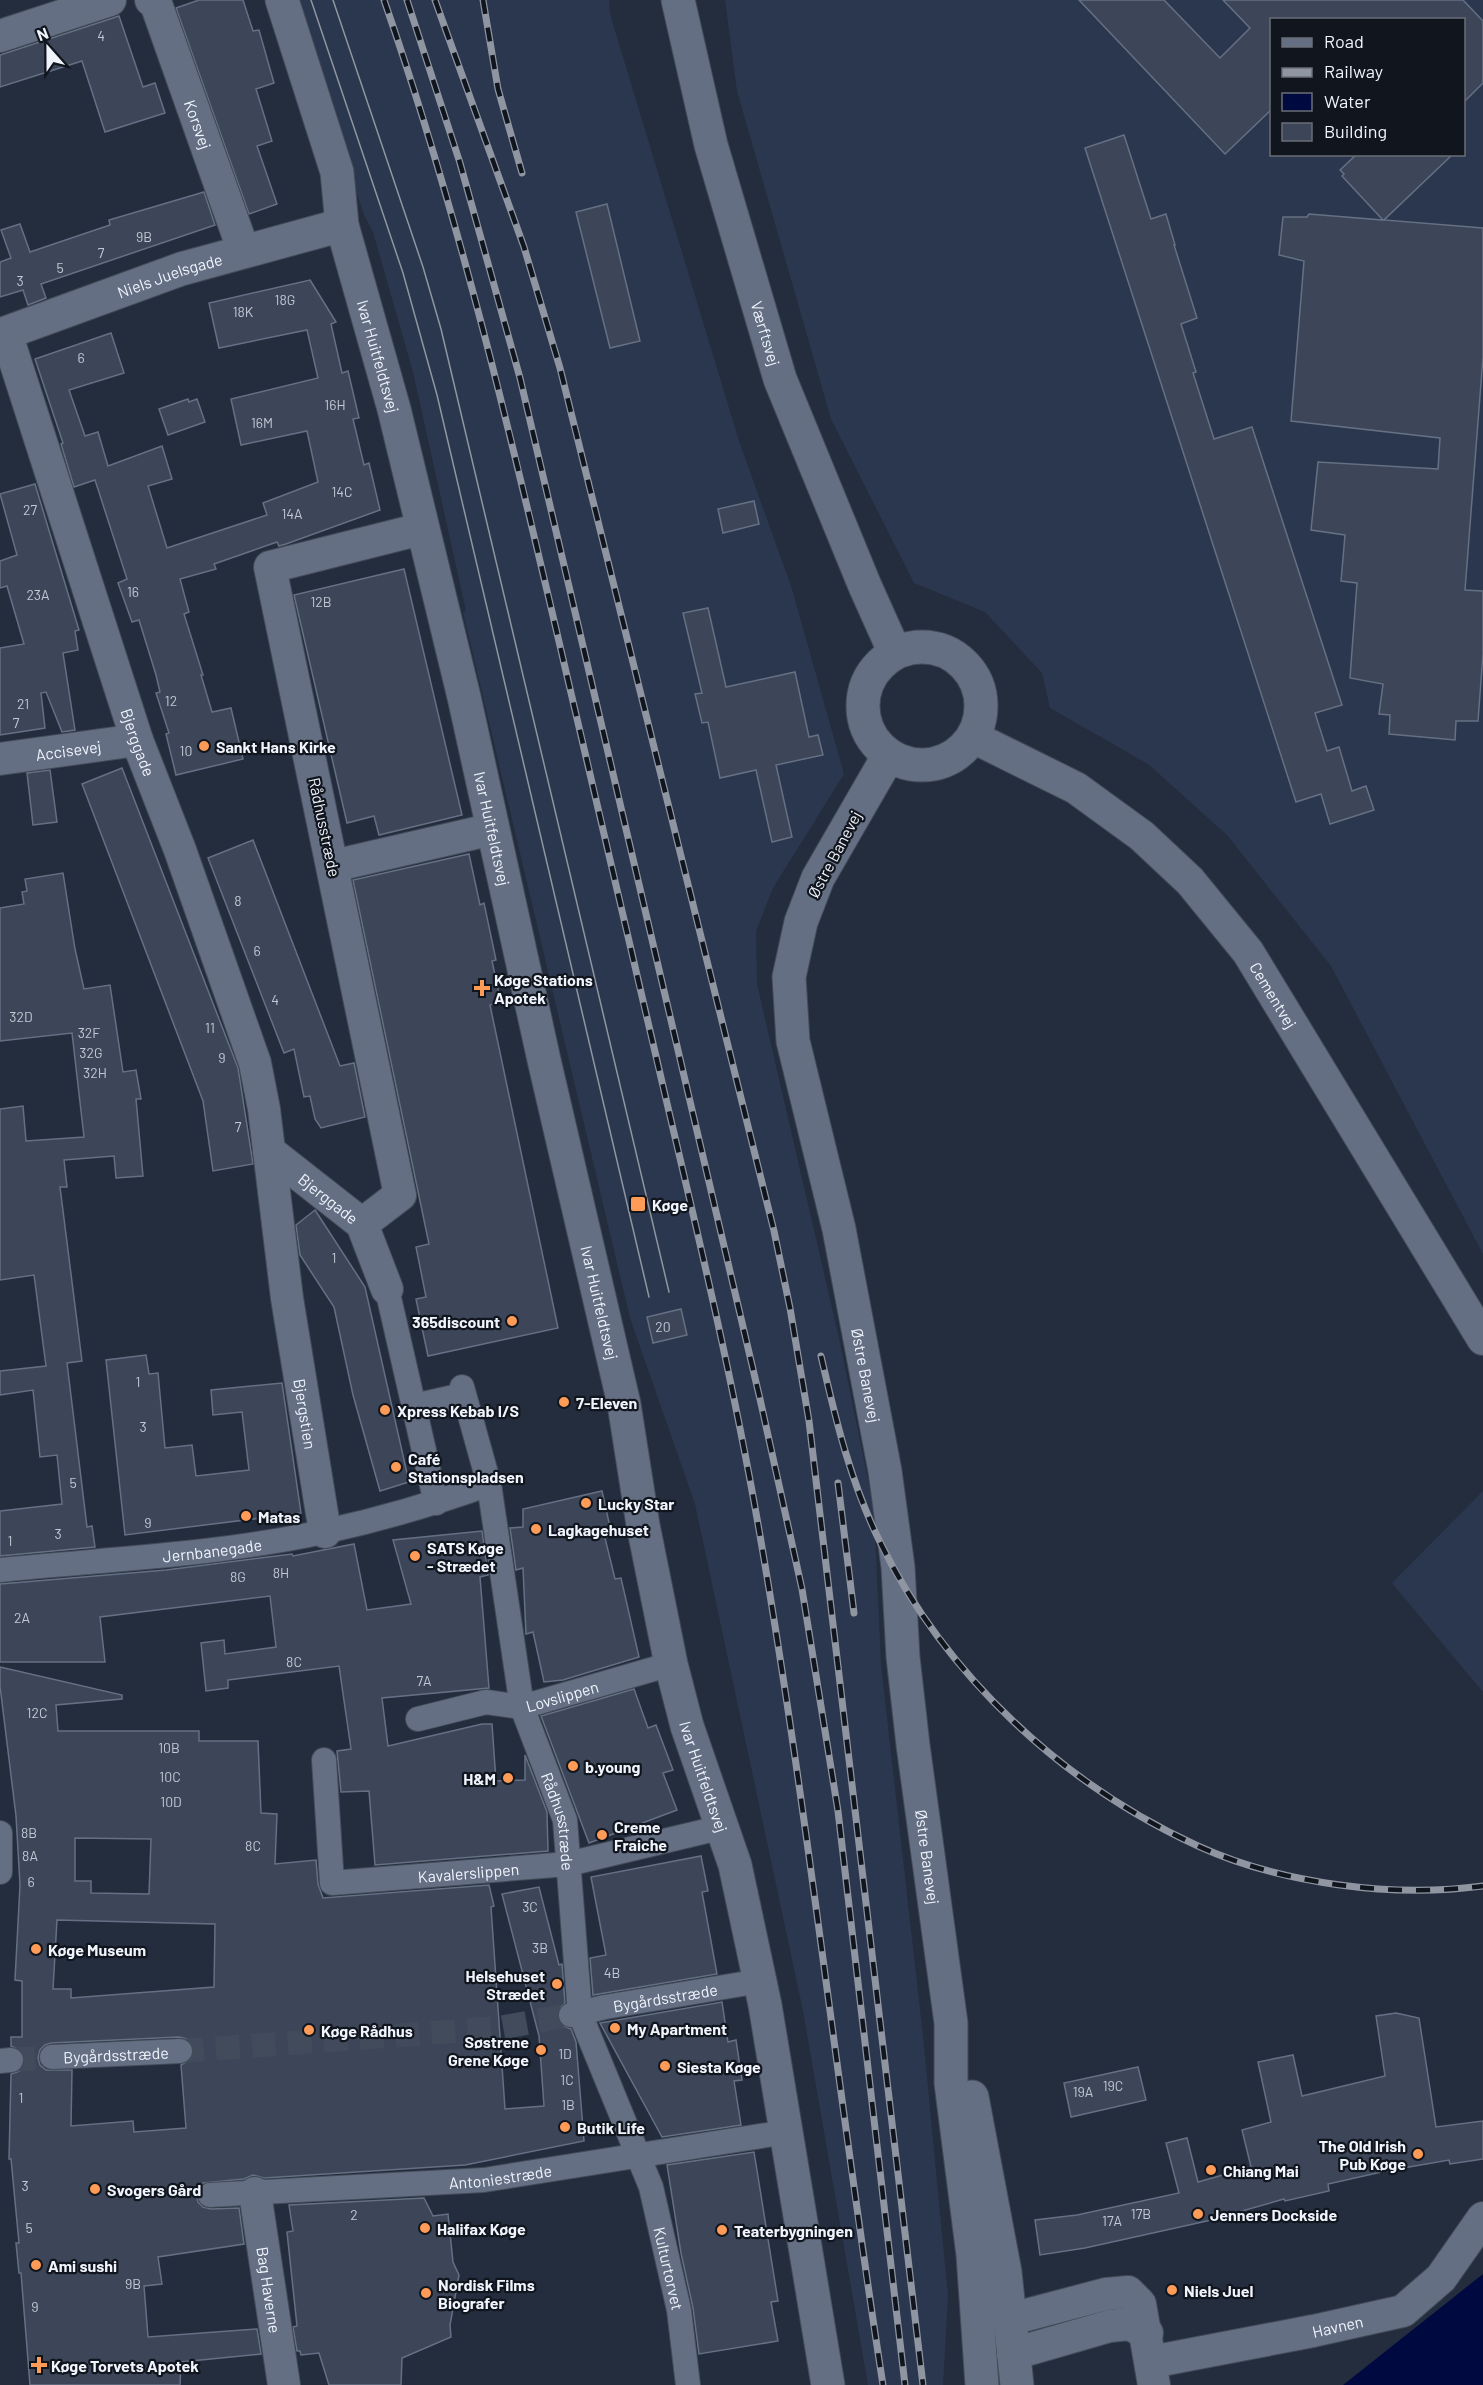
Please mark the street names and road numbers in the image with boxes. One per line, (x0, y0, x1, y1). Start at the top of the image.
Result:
street label: Korsvej (181, 97, 216, 152)
street label: Niels Juelsgade (114, 249, 224, 301)
street label: Ivar Huitfeldtsvej (354, 297, 404, 414)
street label: Værftsvej (748, 299, 785, 368)
street label: Bjerggade (118, 706, 160, 779)
street label: Accisevej (34, 736, 102, 763)
street label: Ivar Huitfeldtsvej (471, 770, 515, 887)
street label: Rådhusstræde (305, 776, 345, 878)
street label: Østre Banevej (803, 807, 865, 901)
street label: Cementvej (1247, 958, 1301, 1031)
street label: Bjerggade (295, 1169, 362, 1227)
street label: Ivar Huitfeldtsvej (578, 1244, 623, 1361)
street label: Østre Banevej (849, 1326, 885, 1424)
street label: Bjergstien (291, 1377, 321, 1450)
street label: Jernbanegade (161, 1534, 263, 1565)
street label: Lovslippen (523, 1676, 601, 1715)
street label: Ivar Huitfeldtsvej (677, 1719, 732, 1835)
street label: Rådhusstræde (538, 1769, 578, 1871)
street label: Østre Banevej (912, 1808, 944, 1906)
street label: Kavalerslippen (417, 1858, 520, 1886)
street label: Bygårdsstræde (612, 1979, 719, 2015)
street label: Bygårdsstræde (63, 2042, 169, 2066)
street label: Antoniestræde (448, 2160, 553, 2191)
street label: Kulturtorvet (651, 2225, 688, 2312)
street label: Bag Haverne (254, 2245, 286, 2334)
street label: Havnen (1310, 2311, 1365, 2340)

